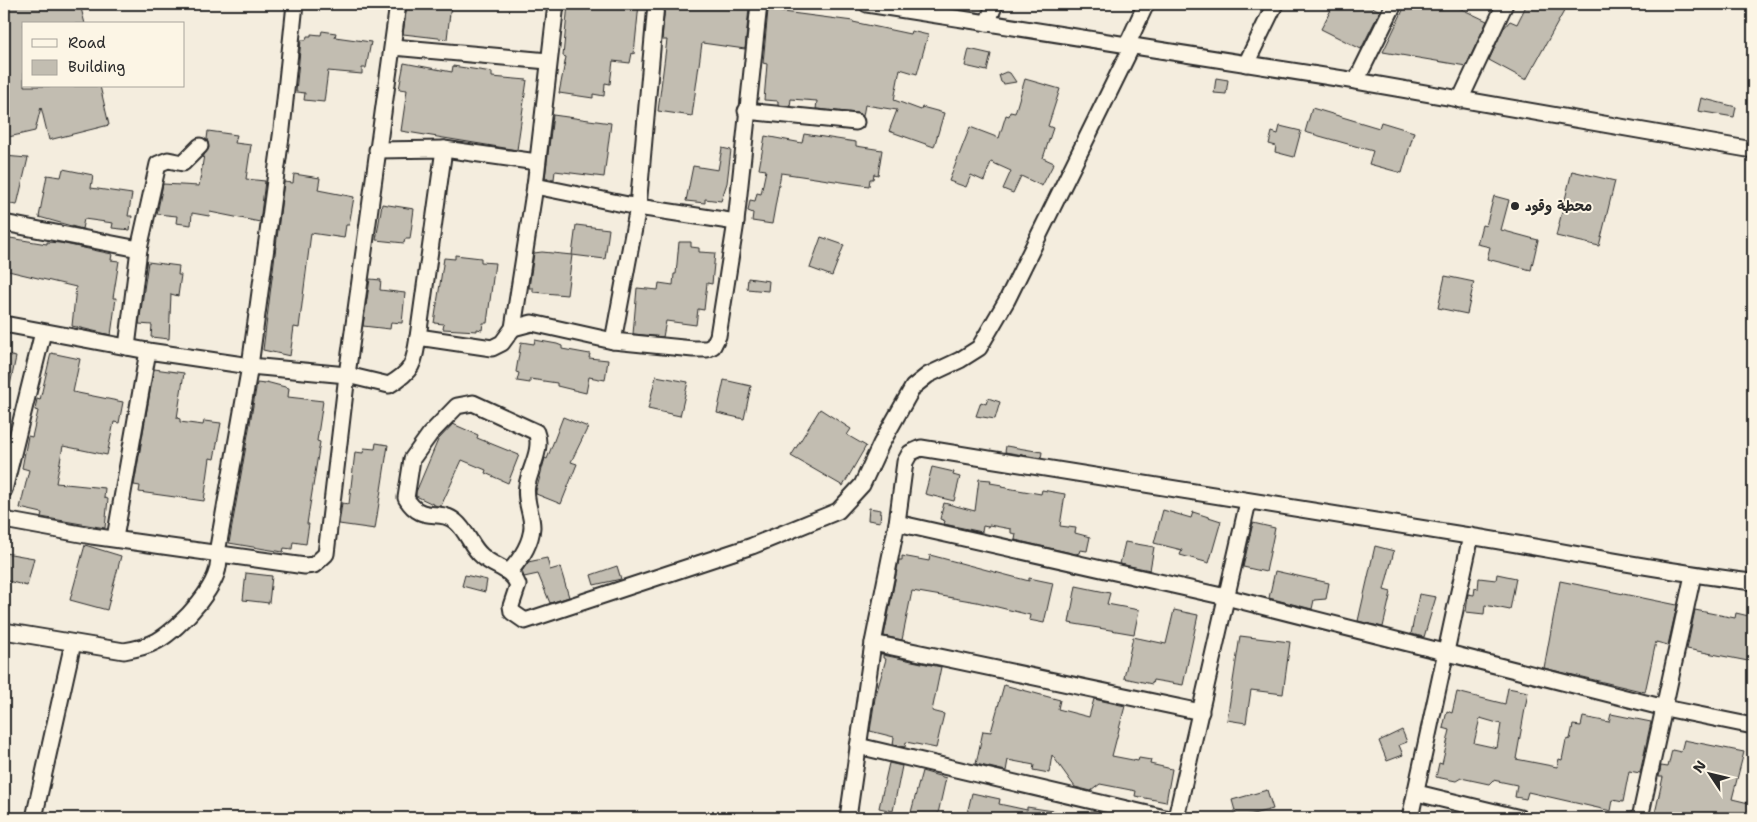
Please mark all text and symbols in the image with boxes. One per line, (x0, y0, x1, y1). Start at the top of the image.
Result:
legend (22, 22, 185, 88)
text: Road (68, 33, 106, 53)
text: Building (68, 57, 125, 77)
place label: محطة وقود (1525, 197, 1592, 216)
marker: محطة وقود (1509, 200, 1521, 212)
north arrow (1684, 750, 1734, 800)
text: N (1689, 757, 1710, 776)

